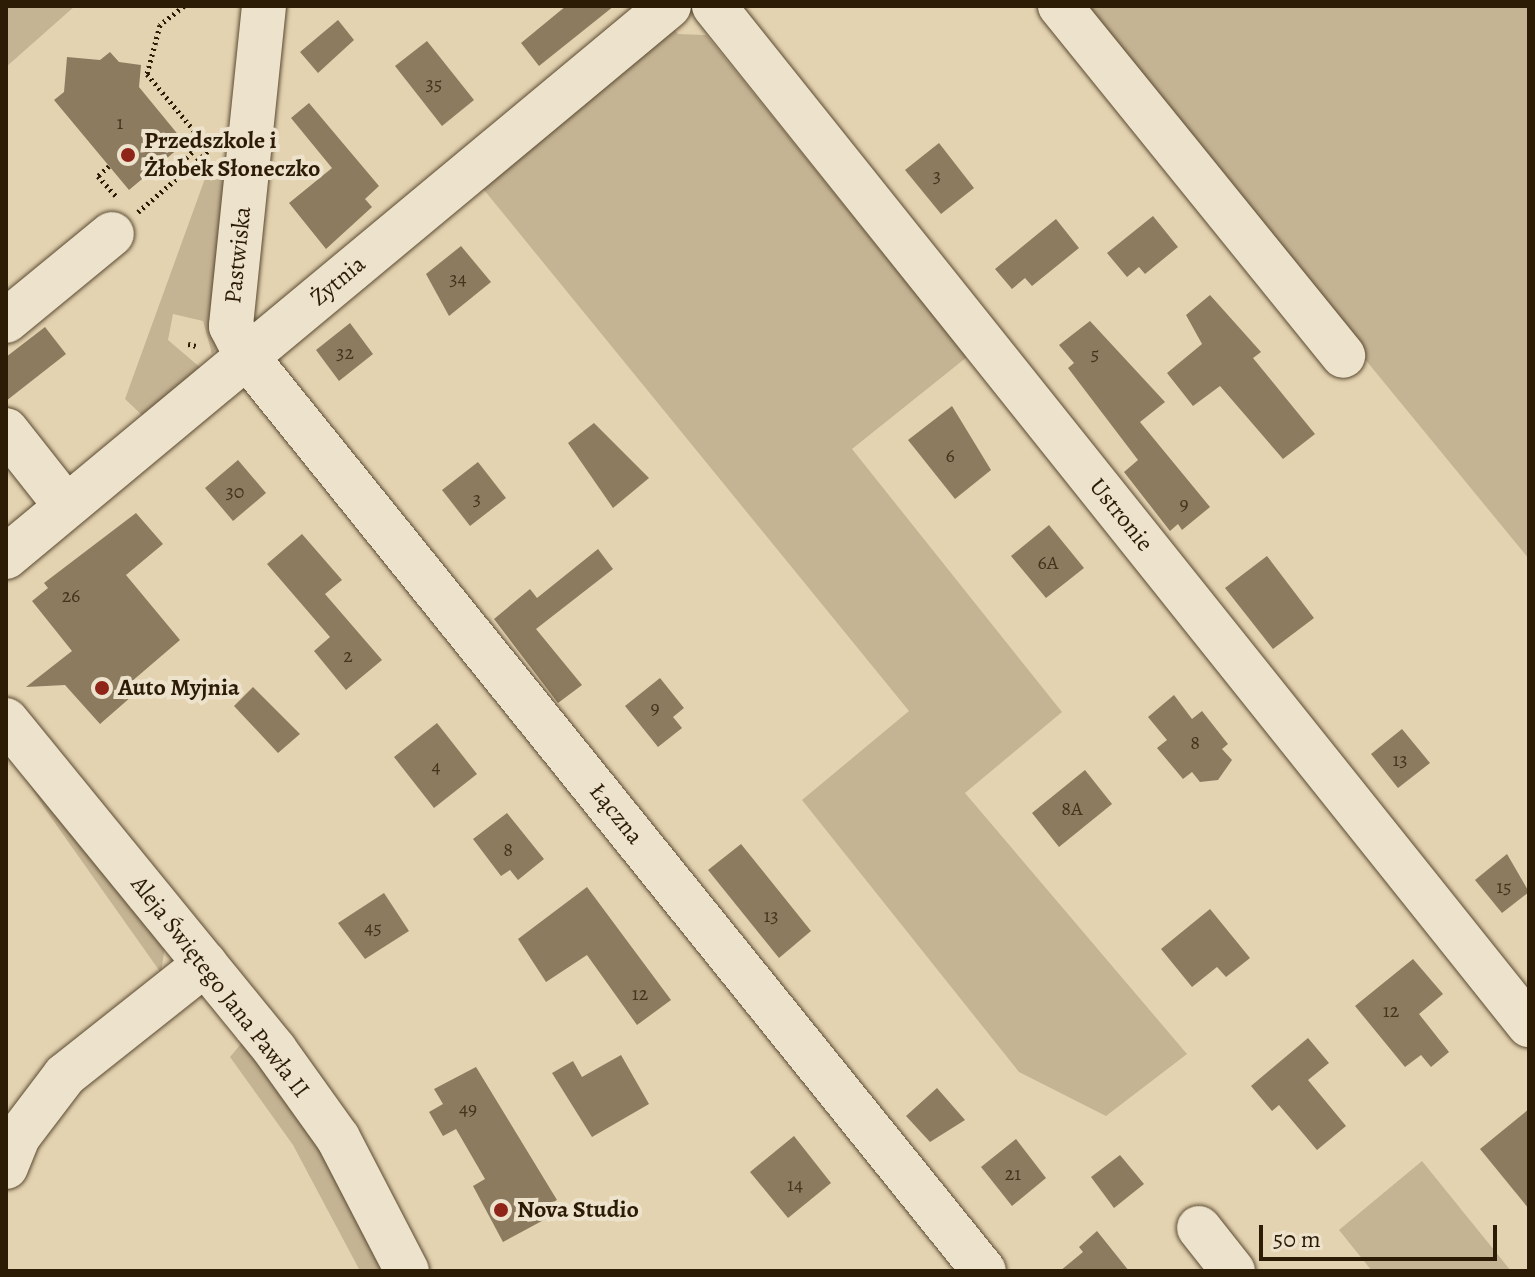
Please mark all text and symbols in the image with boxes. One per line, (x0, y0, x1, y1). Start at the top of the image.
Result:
house number: 35 (426, 71, 442, 95)
house number: 1 (117, 110, 123, 134)
place label: Przedszkole i Żłobek Słoneczko (144, 127, 320, 183)
marker: Przedszkole i Żłobek Słoneczko (119, 146, 137, 164)
house number: 3 (933, 163, 941, 187)
street label: Pastwiska (219, 205, 257, 305)
street label: Żytnia (305, 250, 371, 312)
house number: 34 (449, 266, 467, 290)
house number: 32 (336, 340, 354, 364)
house number: 5 (1091, 341, 1099, 365)
house number: 6 (945, 443, 955, 467)
street label: Ustronie (1083, 473, 1159, 557)
house number: 30 (226, 479, 244, 503)
house number: 3 (473, 486, 481, 510)
house number: 9 (1179, 491, 1189, 515)
house number: 6A (1038, 550, 1058, 574)
house number: 26 (62, 583, 80, 607)
house number: 2 (343, 643, 353, 667)
place label: Auto Myjnia (118, 674, 240, 702)
marker: Auto Myjnia (93, 679, 111, 697)
house number: 9 (650, 695, 660, 719)
house number: 8 (1190, 730, 1200, 754)
house number: 13 (1392, 747, 1408, 771)
house number: 4 (431, 754, 441, 778)
street label: Łączna (583, 778, 649, 850)
house number: 8A (1061, 796, 1083, 820)
house number: 8 (503, 837, 513, 861)
street label: Aleja Świętego Jana Pawła II (124, 870, 316, 1104)
house number: 15 (1496, 874, 1512, 898)
house number: 13 (763, 903, 779, 927)
house number: 45 (364, 915, 382, 939)
house number: 12 (632, 981, 648, 1005)
house number: 12 (1383, 998, 1399, 1022)
house number: 49 (459, 1096, 477, 1120)
house number: 21 (1005, 1161, 1021, 1185)
house number: 14 (787, 1172, 803, 1196)
place label: Nova Studio (517, 1196, 639, 1224)
marker: Nova Studio (492, 1201, 510, 1219)
scale bar (1263, 1209, 1501, 1259)
text: 50 m (1273, 1223, 1321, 1255)

